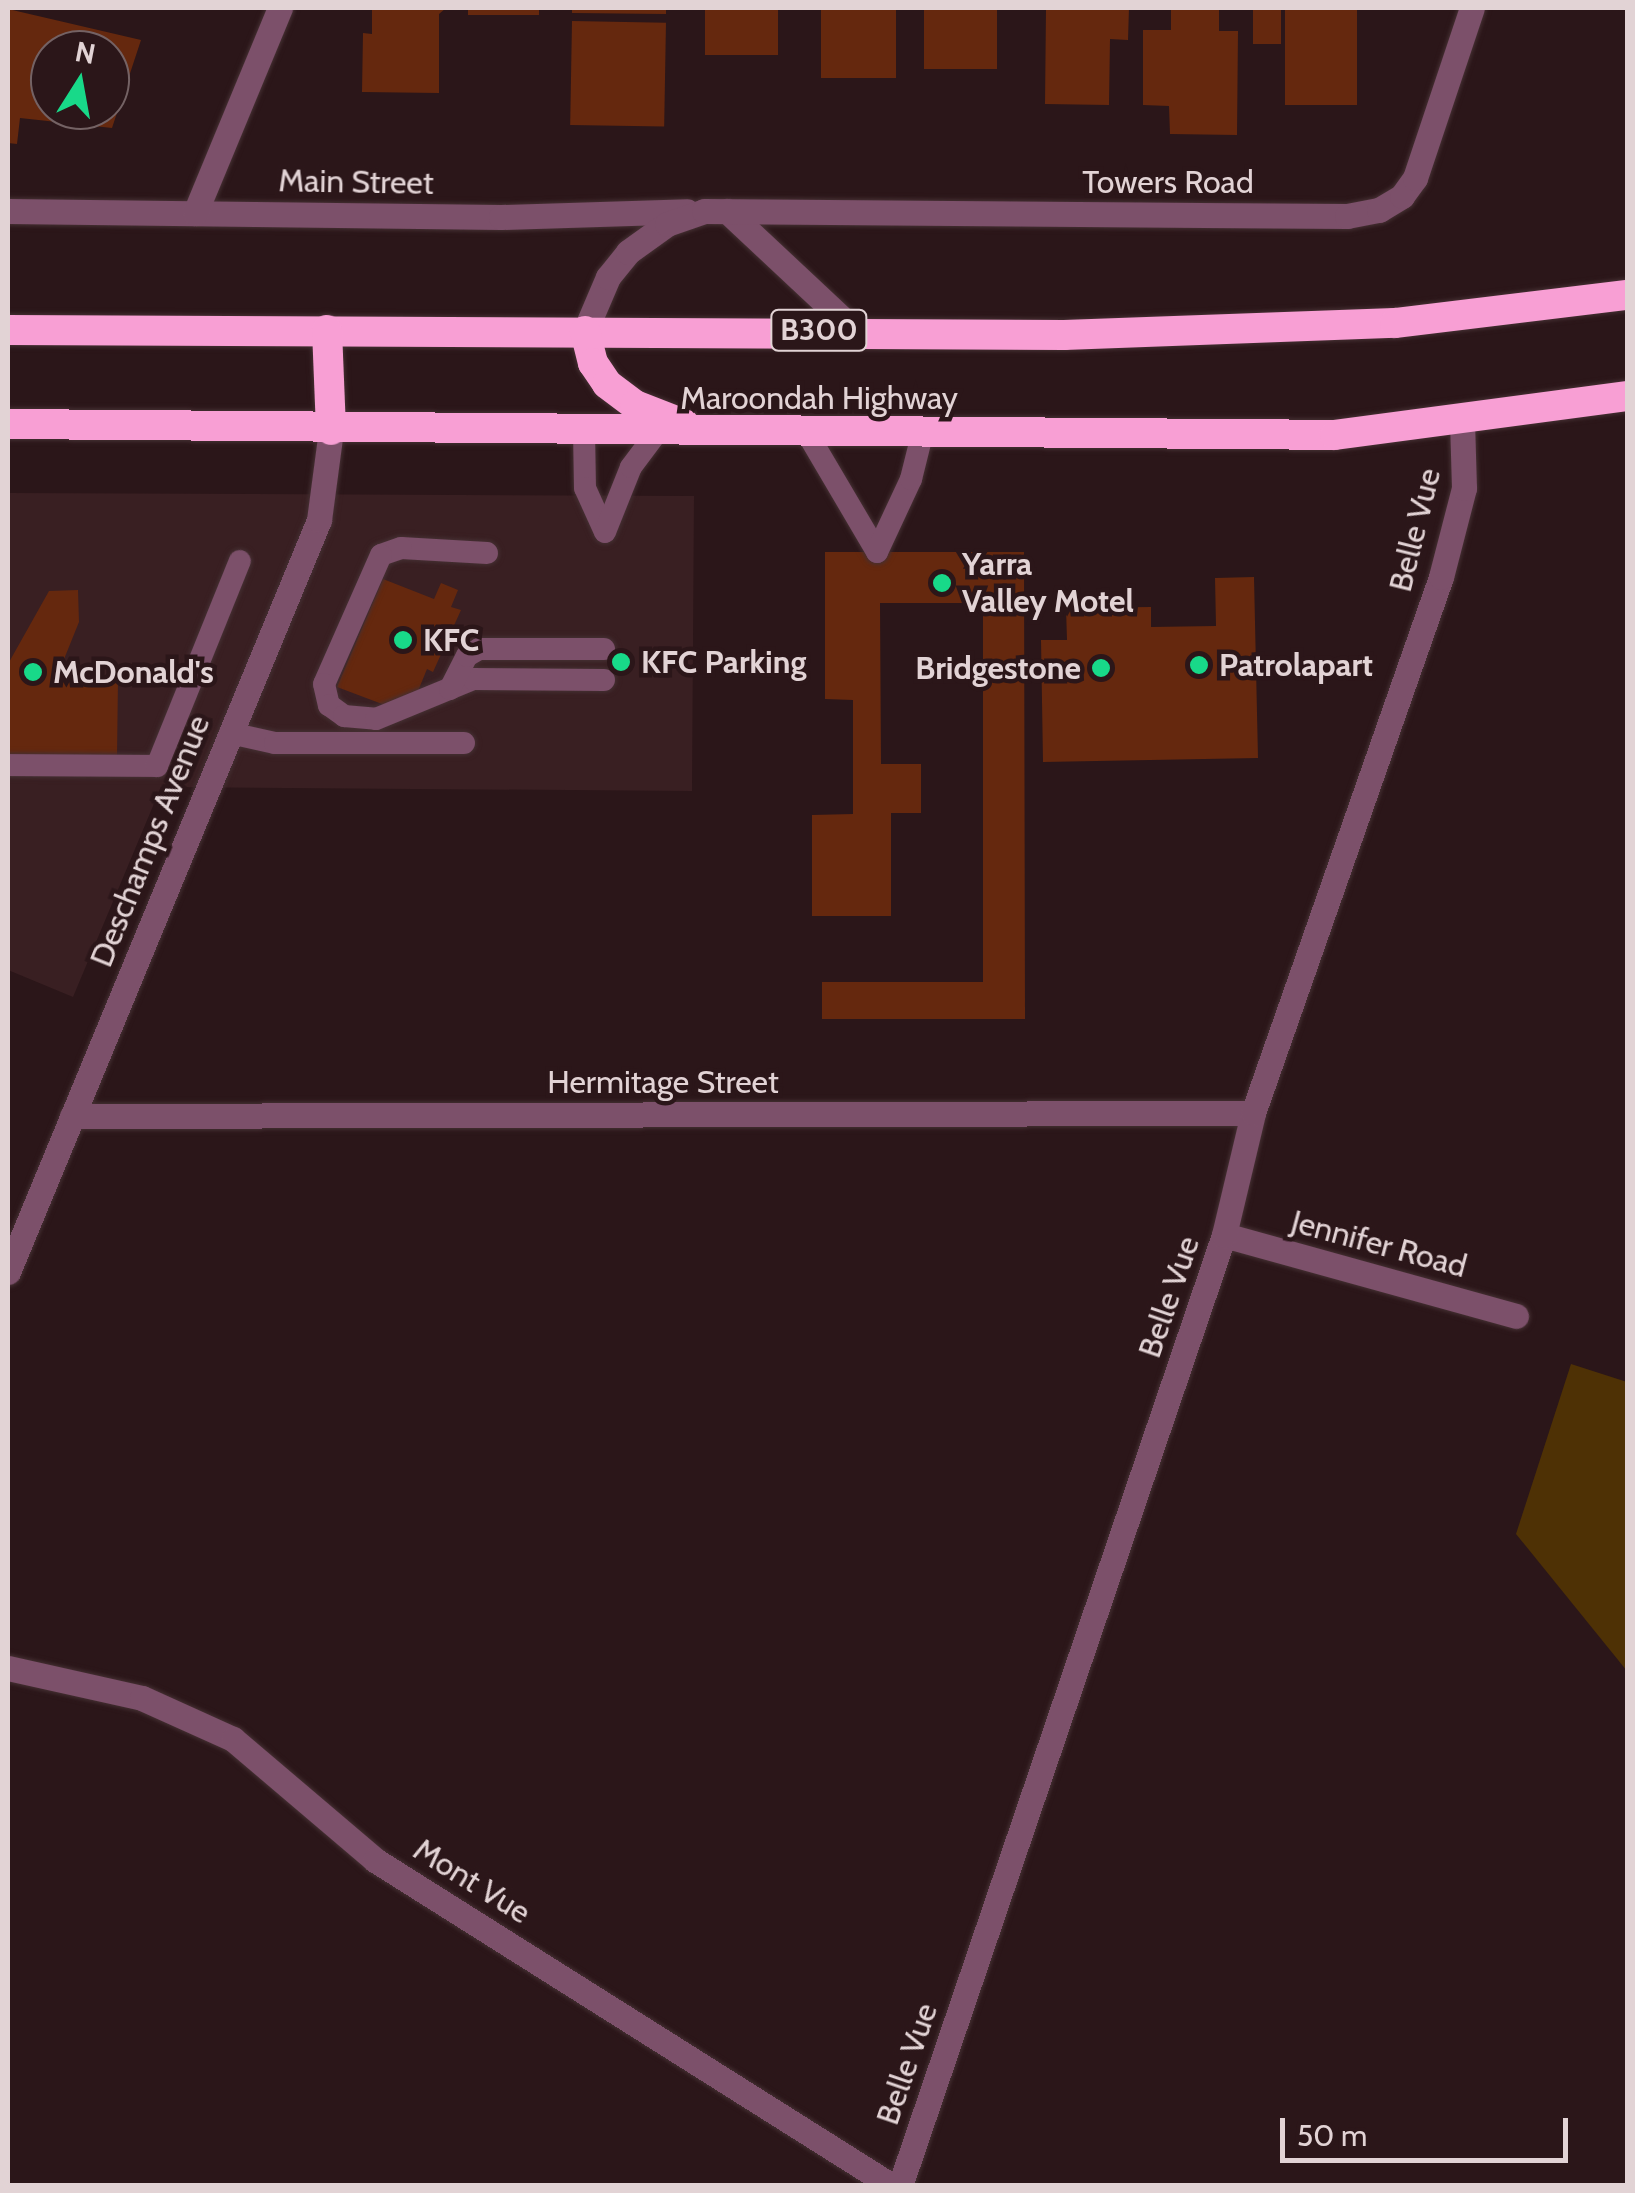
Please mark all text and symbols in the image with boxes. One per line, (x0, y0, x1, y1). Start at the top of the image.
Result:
north arrow (30, 30, 130, 130)
text: N (72, 34, 98, 71)
street label: Main Street (278, 161, 434, 203)
street label: Towers Road (1082, 163, 1254, 201)
road number: B300 (769, 305, 869, 355)
street label: Maroondah Highway (680, 379, 958, 417)
street label: Belle Vue (1381, 464, 1449, 596)
place label: Yarra Valley Motel (962, 546, 1134, 621)
marker: Yarra Valley Motel (931, 572, 953, 594)
place label: KFC (423, 621, 479, 659)
marker: KFC (392, 629, 414, 651)
place label: KFC Parking (641, 643, 806, 681)
place label: Patrolapart (1219, 646, 1373, 684)
place label: Bridgestone (915, 649, 1081, 687)
marker: KFC Parking (610, 651, 632, 673)
place label: McDonald's (53, 653, 214, 691)
marker: Patrolapart (1188, 654, 1210, 676)
marker: Bridgestone (1090, 657, 1112, 679)
marker: McDonald's (22, 661, 44, 683)
street label: Deschamps Avenue (82, 710, 218, 972)
street label: Hermitage Street (547, 1063, 779, 1101)
street label: Jennifer Road (1287, 1202, 1471, 1286)
street label: Belle Vue (1130, 1231, 1208, 1363)
street label: Mont Vue (407, 1830, 537, 1932)
street label: Belle Vue (868, 1998, 946, 2130)
scale bar (1285, 2098, 1572, 2160)
text: 50 m (1297, 2117, 1367, 2154)

